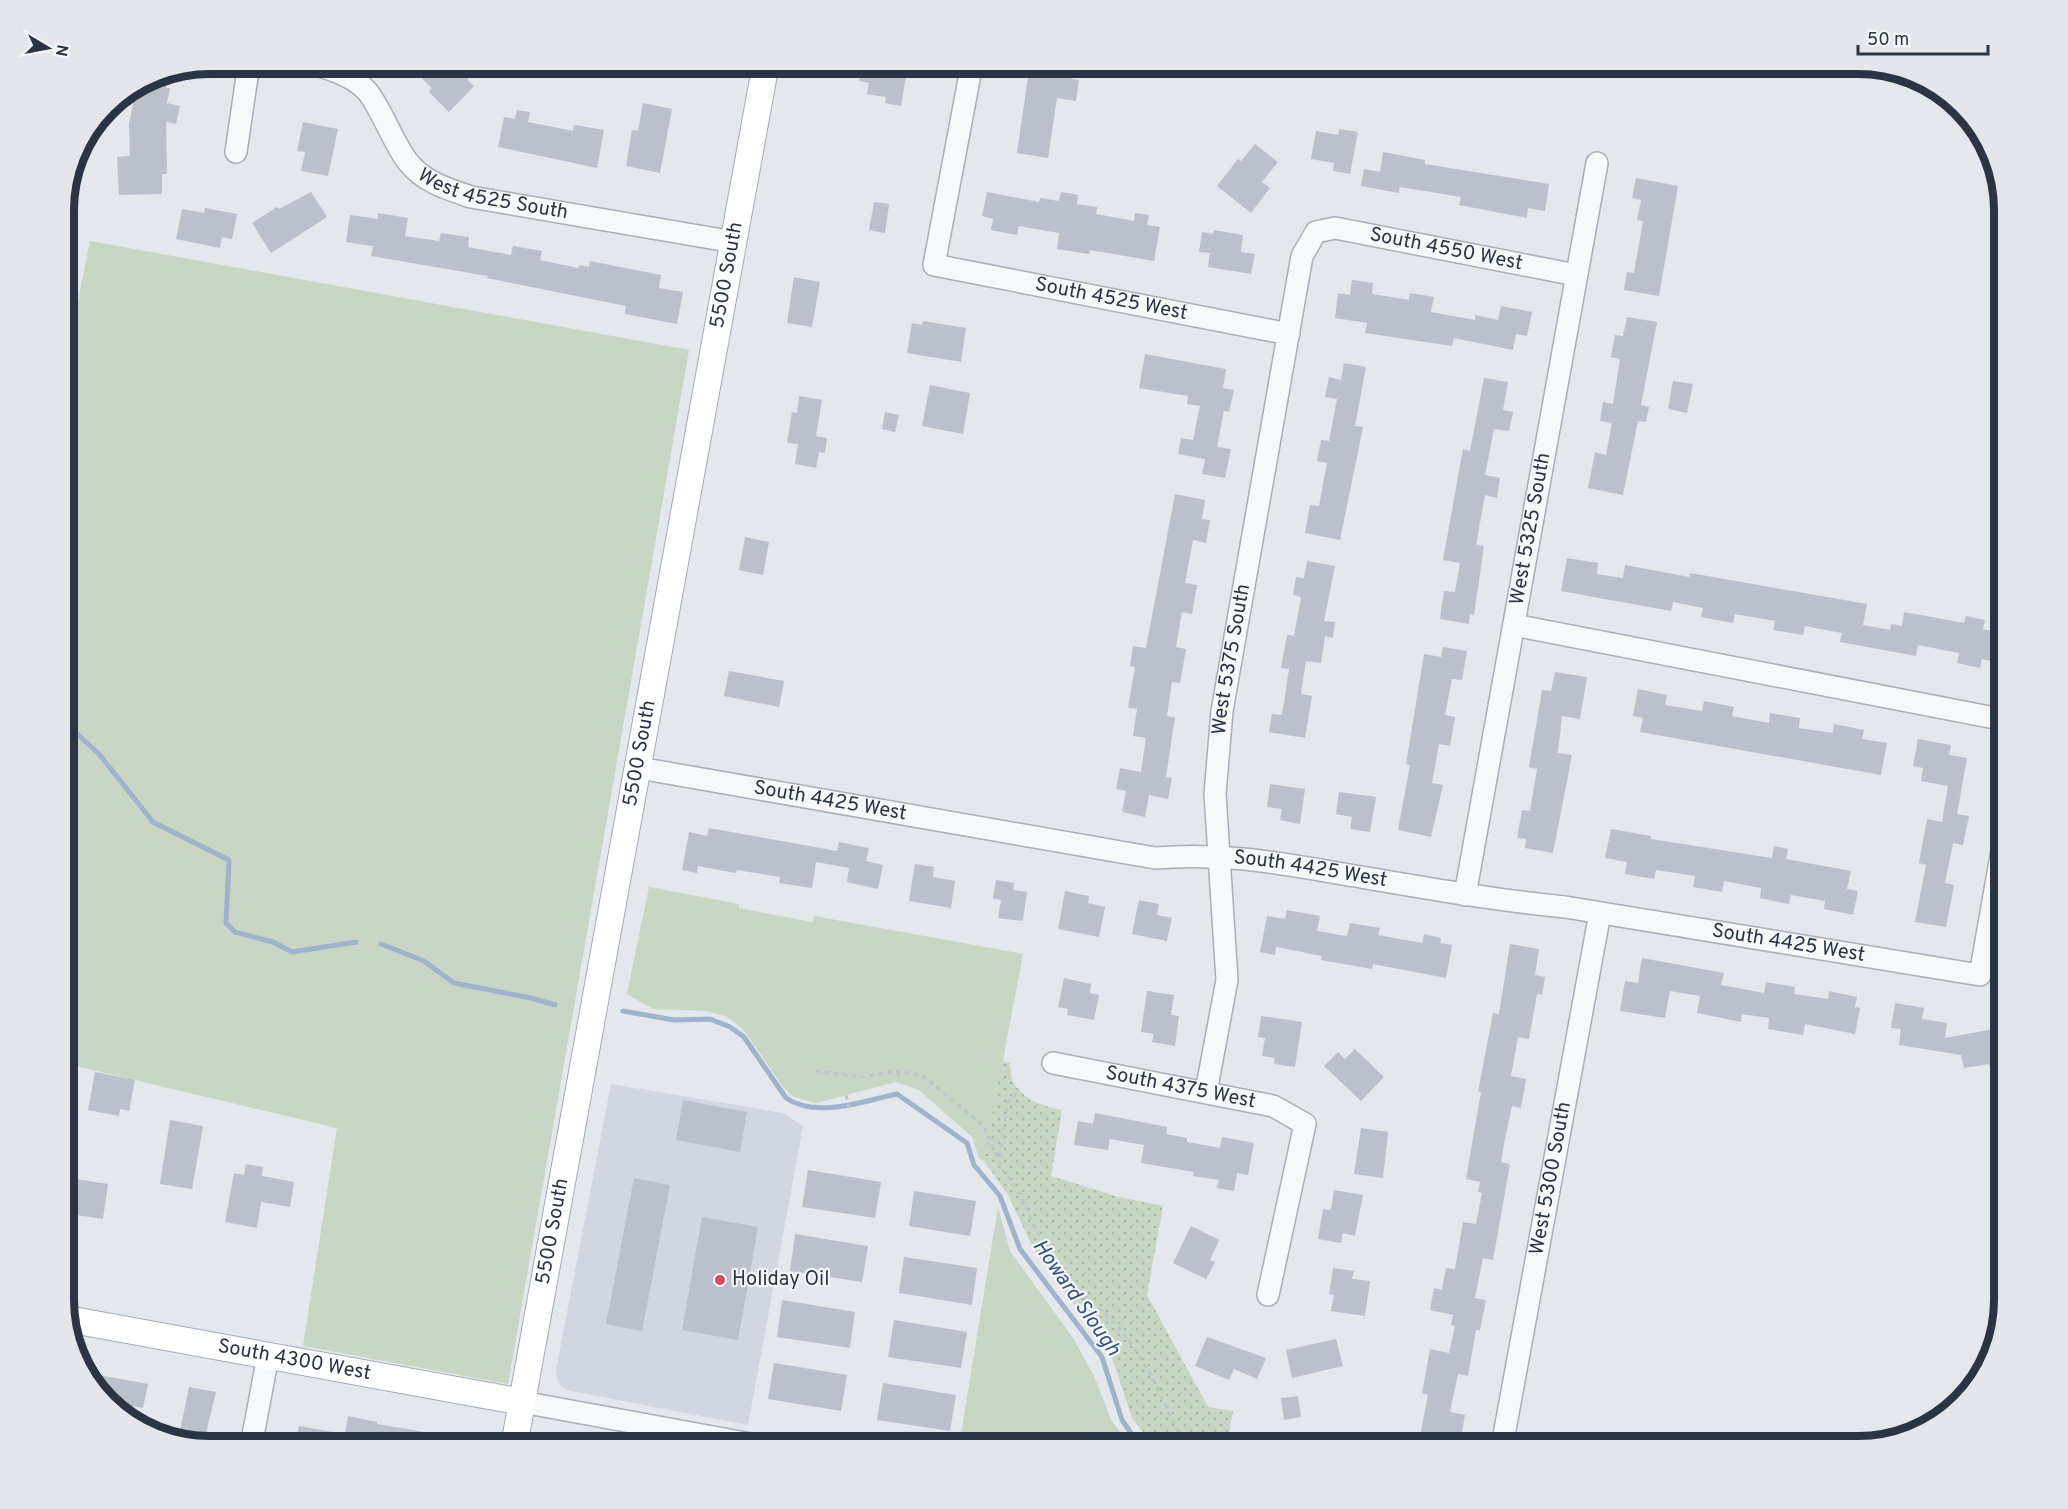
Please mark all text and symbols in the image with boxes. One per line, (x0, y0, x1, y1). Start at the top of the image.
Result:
north arrow (18, 18, 78, 78)
scale bar (1858, 18, 1988, 56)
text: 50 m (1867, 29, 1909, 52)
text: N (50, 43, 72, 58)
street label: West 4525 South (412, 163, 570, 226)
street label: 5500 South (705, 220, 750, 331)
street label: South 4550 West (1367, 222, 1525, 277)
street label: South 4525 West (1033, 272, 1190, 327)
street label: West 5325 South (1505, 451, 1558, 607)
street label: West 5375 South (1207, 582, 1257, 736)
street label: 5500 South (618, 698, 663, 809)
street label: South 4425 West (752, 775, 909, 827)
street label: South 4425 West (1233, 845, 1389, 894)
street label: South 4425 West (1710, 918, 1867, 969)
street label: South 4375 West (1103, 1061, 1258, 1115)
street label: West 5300 South (1524, 1100, 1578, 1257)
street label: 5500 South (531, 1176, 576, 1287)
water label: Howard Slough (1026, 1234, 1127, 1362)
place label: Holiday Oil (732, 1267, 829, 1293)
marker: Holiday Oil (713, 1273, 727, 1287)
street label: South 4300 West (216, 1334, 373, 1387)

